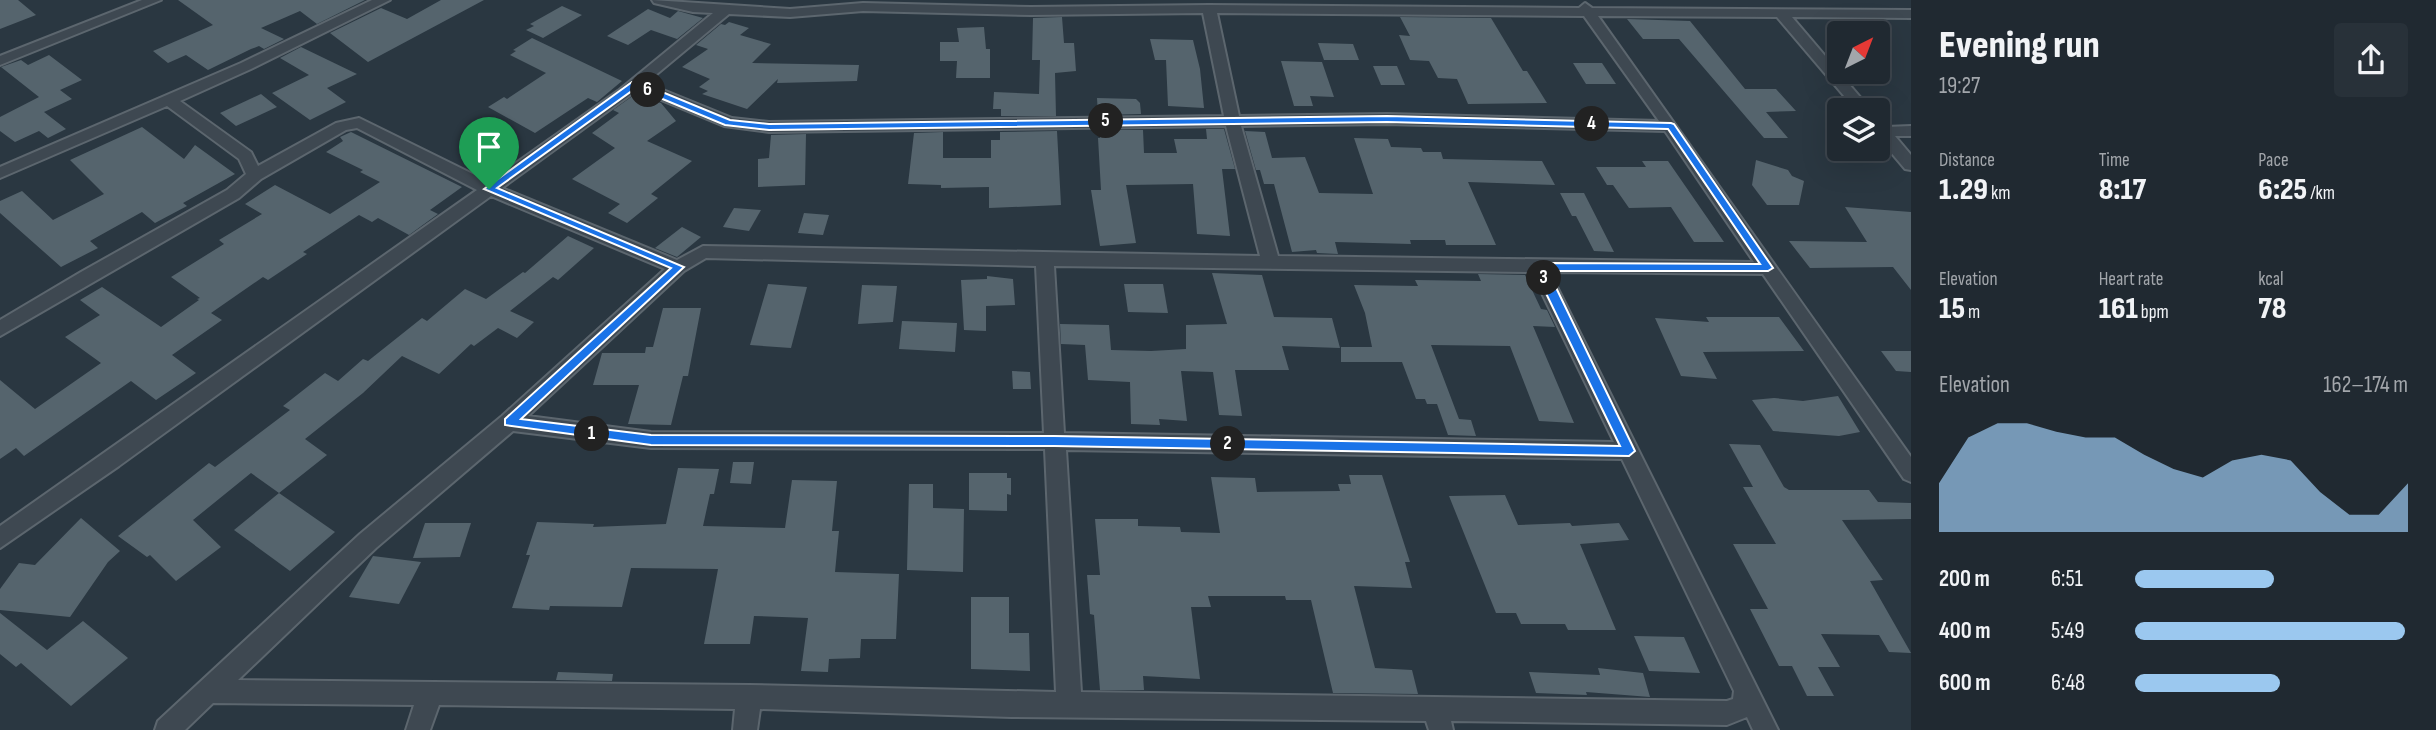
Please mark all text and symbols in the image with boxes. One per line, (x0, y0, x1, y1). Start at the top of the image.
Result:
north arrow (1827, 21, 1890, 84)
map controls (1827, 21, 1890, 161)
text: Evening run (1939, 23, 2100, 68)
button: share (2334, 23, 2408, 97)
pin: 6 (630, 72, 666, 108)
text: 19:27 (1939, 72, 1980, 100)
text: 6 (643, 78, 652, 101)
button: layers (1827, 98, 1890, 161)
pin: 5 (1088, 104, 1124, 138)
pin: 4 (1574, 106, 1610, 142)
text: 5 (1101, 109, 1110, 132)
text: 4 (1587, 112, 1596, 135)
pin (459, 117, 519, 189)
icon: arrive (470, 128, 508, 166)
text: Distance (1939, 149, 1995, 172)
text: Time (2099, 149, 2130, 172)
text: Pace (2258, 149, 2289, 172)
text: 1.29 (1939, 172, 1988, 208)
text: 8:17 (2099, 172, 2146, 208)
text: 6:25 (2258, 172, 2307, 208)
text: km (1988, 182, 2010, 205)
text: /km (2307, 182, 2335, 205)
pin: 3 (1526, 260, 1562, 296)
text: 3 (1539, 266, 1548, 289)
text: Elevation (1939, 268, 1998, 291)
text: Heart rate (2099, 268, 2164, 291)
text: kcal (2258, 268, 2283, 291)
text: 15 (1939, 291, 1965, 327)
text: 161 (2099, 291, 2138, 327)
text: 78 (2258, 291, 2286, 327)
text: m (1965, 301, 1980, 324)
text: bpm (2138, 301, 2169, 324)
text: Elevation (1939, 371, 2010, 399)
text: 162–174 m (2323, 371, 2408, 399)
pin: 1 (574, 416, 610, 452)
text: 1 (588, 422, 595, 445)
pin: 2 (1210, 426, 1246, 462)
text: 2 (1223, 432, 1232, 455)
text: 200 m (1939, 565, 1990, 593)
text: 6:51 (2051, 565, 2083, 593)
text: 400 m (1939, 617, 1990, 645)
text: 5:49 (2051, 617, 2084, 645)
text: 600 m (1939, 669, 1991, 697)
text: 6:48 (2051, 669, 2085, 697)

